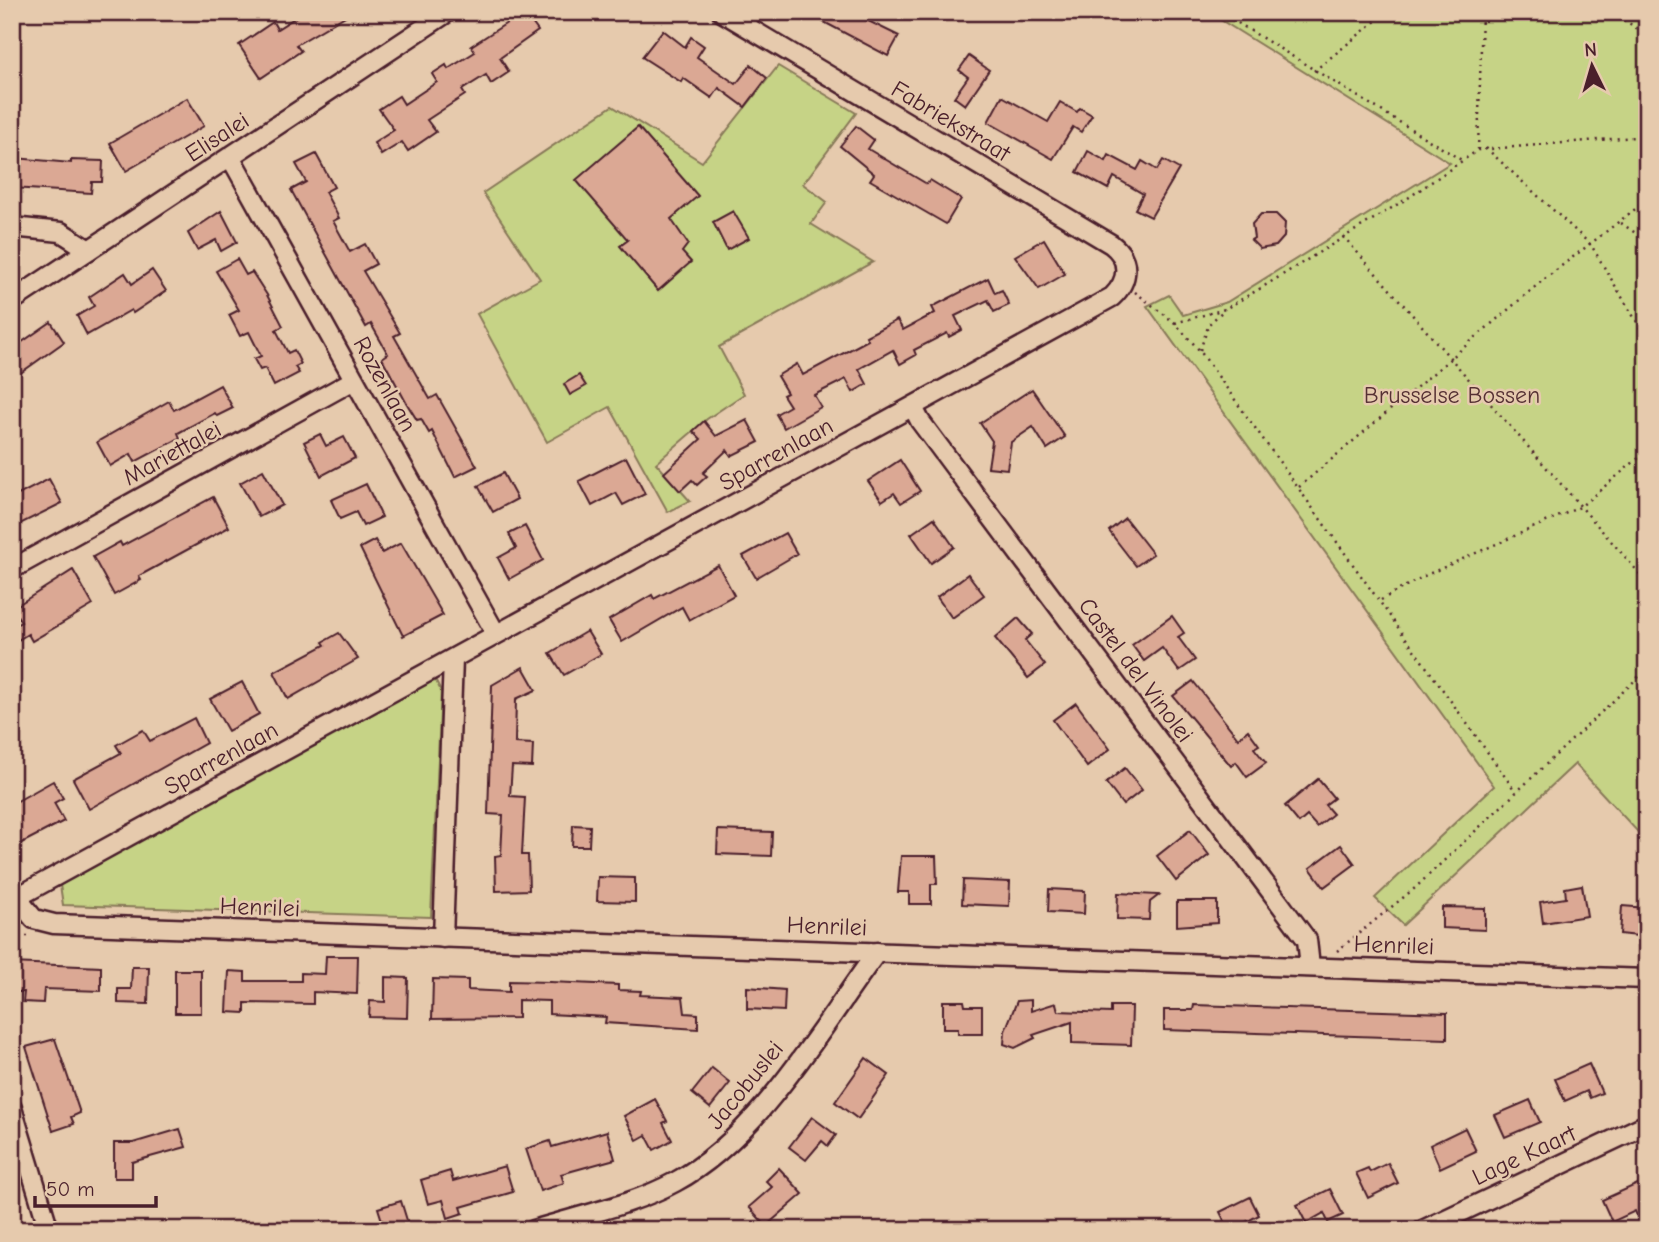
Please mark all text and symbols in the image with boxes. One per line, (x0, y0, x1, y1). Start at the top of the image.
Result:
north arrow (1558, 32, 1628, 102)
text: N (1583, 39, 1598, 62)
street label: Fabriekstraat (886, 75, 1017, 168)
street label: Elisalei (180, 106, 254, 168)
street label: Rozenlaan (347, 332, 423, 436)
park label: Brusselse Bossen (1364, 381, 1540, 409)
street label: Sparrenlaan (714, 411, 838, 497)
street label: Mariettalei (118, 415, 226, 491)
street label: Castel del Vinolei (1073, 592, 1199, 748)
street label: Sparrenlaan (159, 715, 283, 801)
street label: Henrilei (219, 892, 301, 922)
street label: Henrilei (786, 911, 868, 941)
street label: Henrilei (1353, 930, 1435, 960)
street label: Jacobuslei (701, 1035, 789, 1135)
street label: Lage Kaart (1468, 1118, 1581, 1191)
scale bar (35, 1165, 156, 1209)
text: 50 m (46, 1177, 95, 1201)

